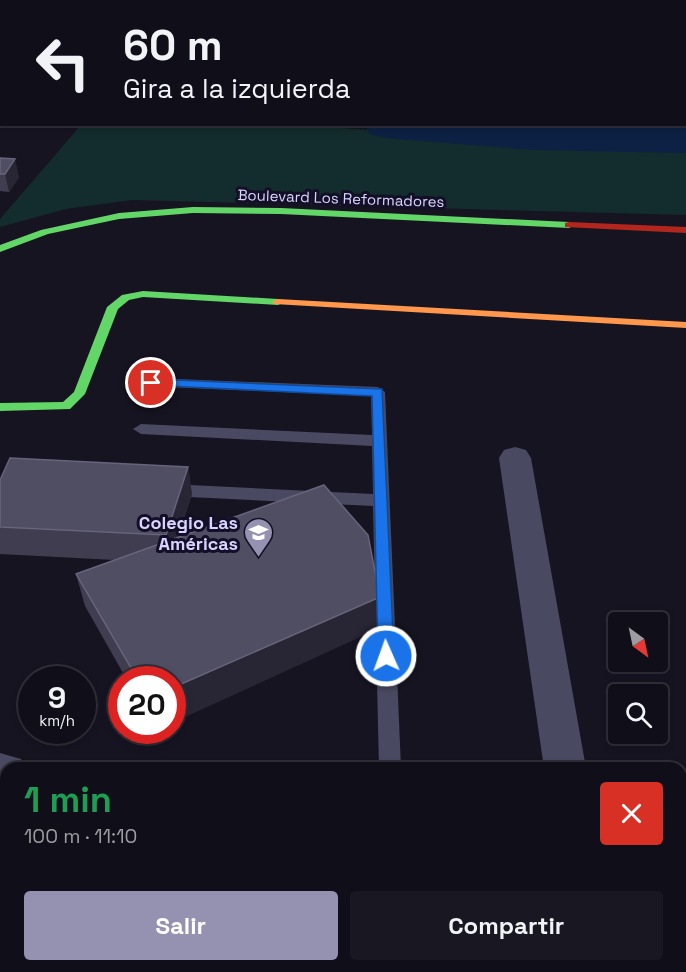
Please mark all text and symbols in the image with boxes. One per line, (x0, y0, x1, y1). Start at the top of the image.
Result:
text: 60 m (123, 19, 223, 72)
icon: left (24, 24, 102, 102)
text: Gira a la izquierda (123, 71, 350, 106)
street label: Boulevard Los Reformadores (237, 185, 445, 211)
pin (125, 357, 176, 408)
icon: arrive (134, 366, 167, 399)
place label: Colegio Las Américas (139, 511, 238, 555)
school or university icon: Colegio Las Américas (243, 516, 275, 558)
north arrow (608, 612, 668, 672)
map controls (608, 612, 668, 744)
position arrow (354, 624, 418, 688)
speed limit sign: 20 (108, 666, 186, 744)
text: 9 (48, 678, 66, 717)
button: search (608, 684, 668, 744)
text: km/h (39, 711, 75, 730)
text: 1 min (24, 777, 112, 823)
button: close (600, 782, 663, 845)
text: 100 m · 11:10 (24, 823, 137, 849)
button: Salir (24, 891, 338, 960)
button: Compartir (350, 891, 663, 960)

